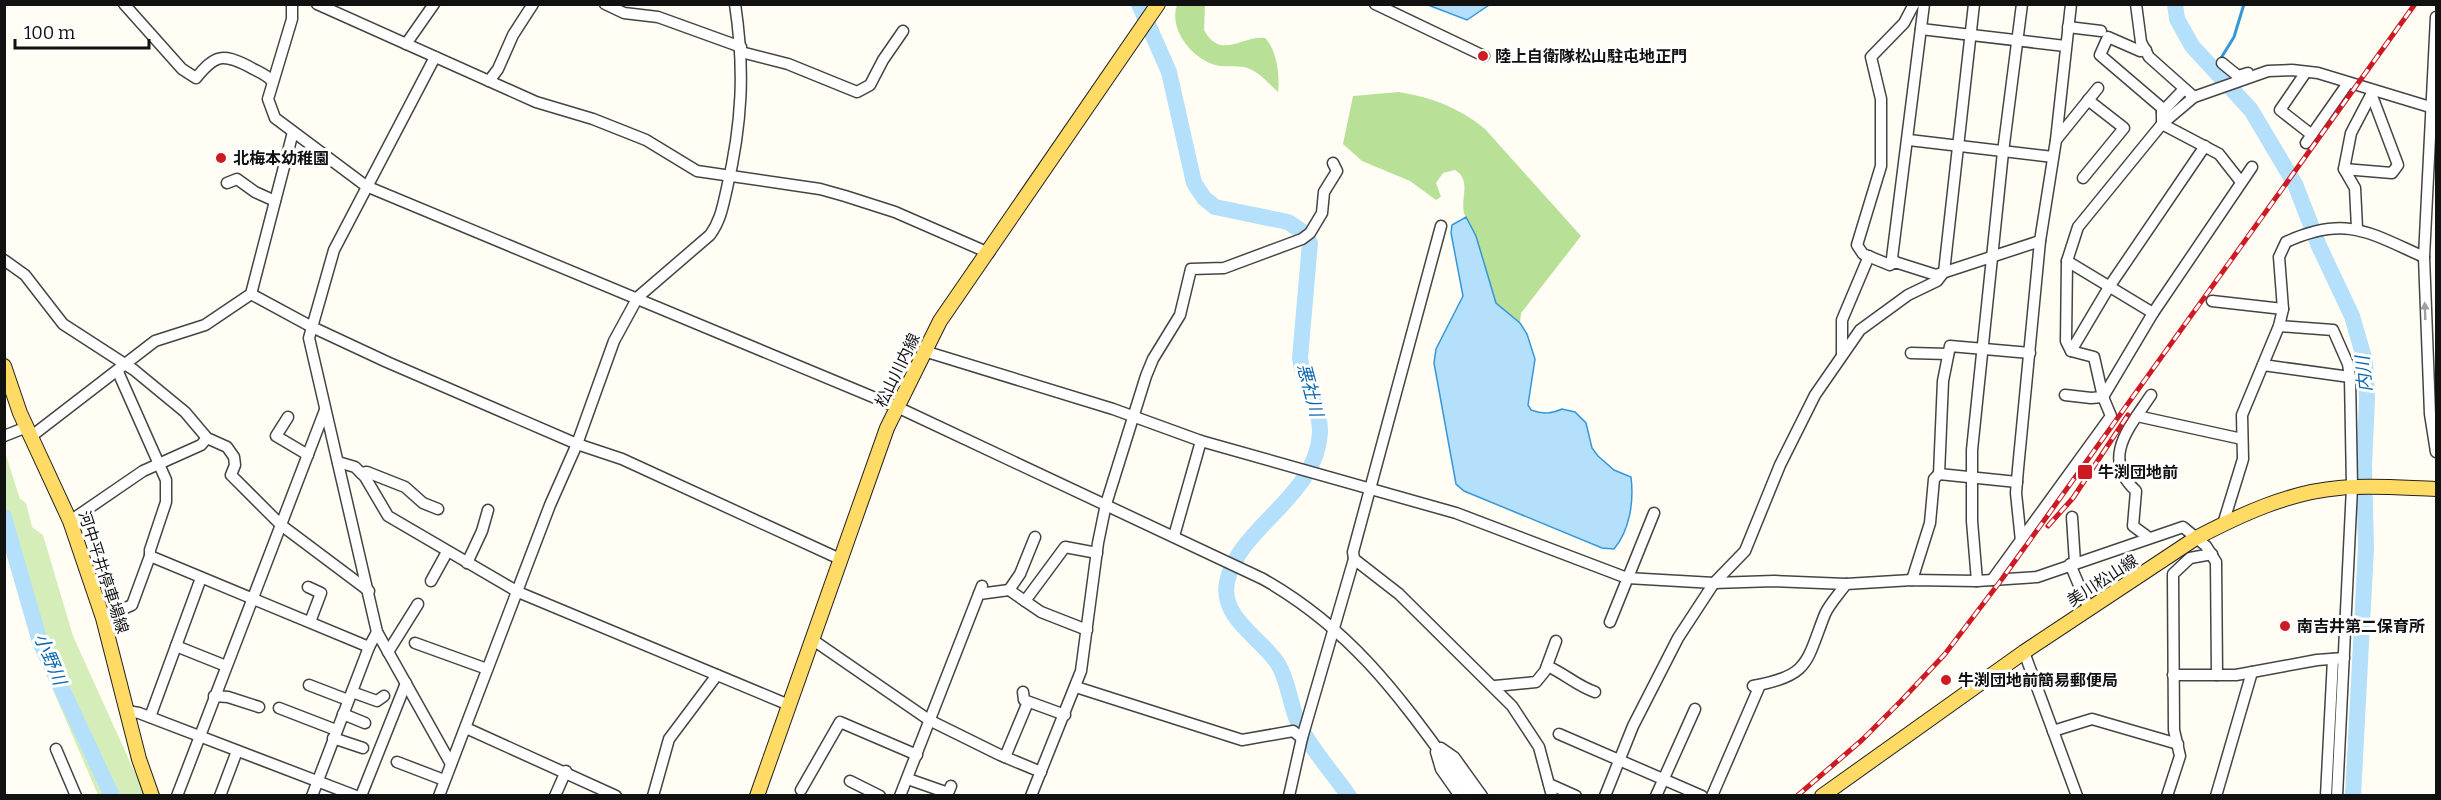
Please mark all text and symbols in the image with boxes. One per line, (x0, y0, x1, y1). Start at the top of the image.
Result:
scale bar (15, 12, 148, 50)
text: 100 m (24, 22, 75, 44)
place label: 陸上自衛隊松山駐屯地正門 (1495, 47, 1687, 66)
marker: 陸上自衛隊松山駐屯地正門 (1476, 49, 1490, 63)
place label: 北梅本幼稚園 (233, 149, 329, 168)
marker: 北梅本幼稚園 (214, 151, 228, 165)
one-way arrow (2421, 301, 2430, 320)
street label: 松山川内線 (871, 330, 924, 410)
water label: 内川 (2351, 353, 2377, 393)
water label: 悪社川 (1292, 361, 1328, 421)
marker: 牛渕団地前 (2076, 463, 2094, 481)
place label: 牛渕団地前 (2098, 463, 2178, 482)
street label: 河中平井停車場線 (75, 508, 132, 636)
street label: 美川松山線 (2064, 551, 2141, 610)
place label: 南吉井第二保育所 (2297, 617, 2425, 636)
marker: 南吉井第二保育所 (2278, 619, 2292, 633)
water label: 小野川 (29, 630, 71, 690)
place label: 牛渕団地前簡易郵便局 (1958, 671, 2118, 690)
marker: 牛渕団地前簡易郵便局 (1939, 673, 1953, 687)

